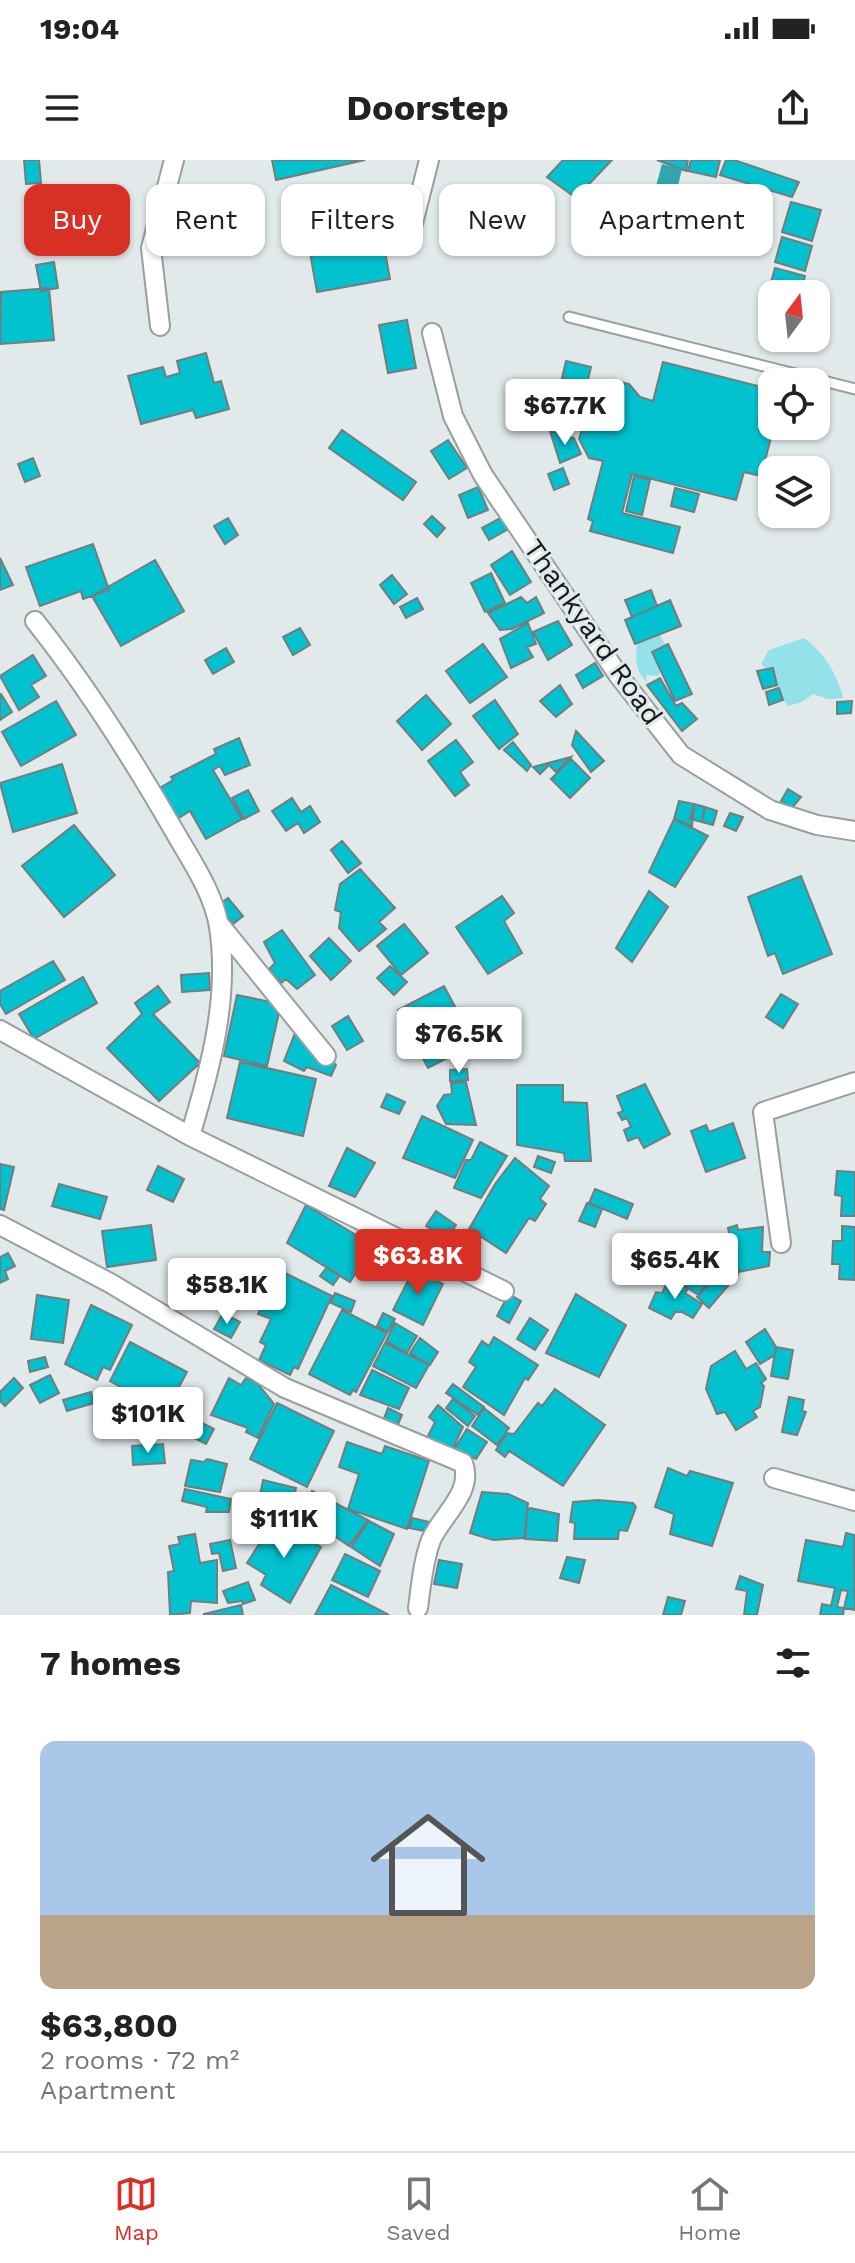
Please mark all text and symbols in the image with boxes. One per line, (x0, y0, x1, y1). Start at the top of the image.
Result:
text: 19:04 (40, 11, 119, 46)
icon: menu (40, 86, 84, 130)
icon: share (771, 86, 815, 130)
text: Doorstep (346, 87, 509, 129)
chip: Buy (24, 184, 130, 256)
chip: Rent (146, 184, 265, 256)
chip: Filters (281, 184, 423, 256)
chip: New (439, 184, 555, 256)
chip: Apartment (571, 184, 773, 256)
north arrow (758, 280, 830, 352)
map controls (758, 280, 830, 528)
button: locate (758, 368, 830, 440)
pin: $67.7K (500, 379, 630, 447)
text: $67.7K (523, 390, 607, 420)
button: layers (758, 456, 830, 528)
street label: Thankyard Road (517, 533, 669, 731)
pin: $76.5K (394, 1007, 524, 1075)
text: $76.5K (415, 1018, 503, 1048)
pin: $63.8K (353, 1229, 483, 1297)
pin: $65.4K (610, 1233, 740, 1301)
text: $63.8K (373, 1240, 463, 1270)
text: $65.4K (630, 1244, 720, 1274)
pin: $58.1K (162, 1258, 292, 1326)
text: $58.1K (186, 1269, 268, 1299)
pin: $101K (92, 1387, 204, 1455)
text: $101K (111, 1398, 185, 1428)
pin: $111K (228, 1492, 340, 1560)
text: $111K (250, 1503, 318, 1533)
icon: filters (771, 1641, 815, 1685)
text: 7 homes (40, 1643, 181, 1683)
icon: home (356, 1793, 500, 1937)
text: $63,800 (40, 2005, 178, 2045)
text: 2 rooms · 72 m² (40, 2045, 239, 2075)
text: Apartment (40, 2075, 176, 2105)
tab: Map (114, 2172, 159, 2245)
tab: Saved (387, 2172, 450, 2245)
tab: Home (678, 2172, 741, 2245)

